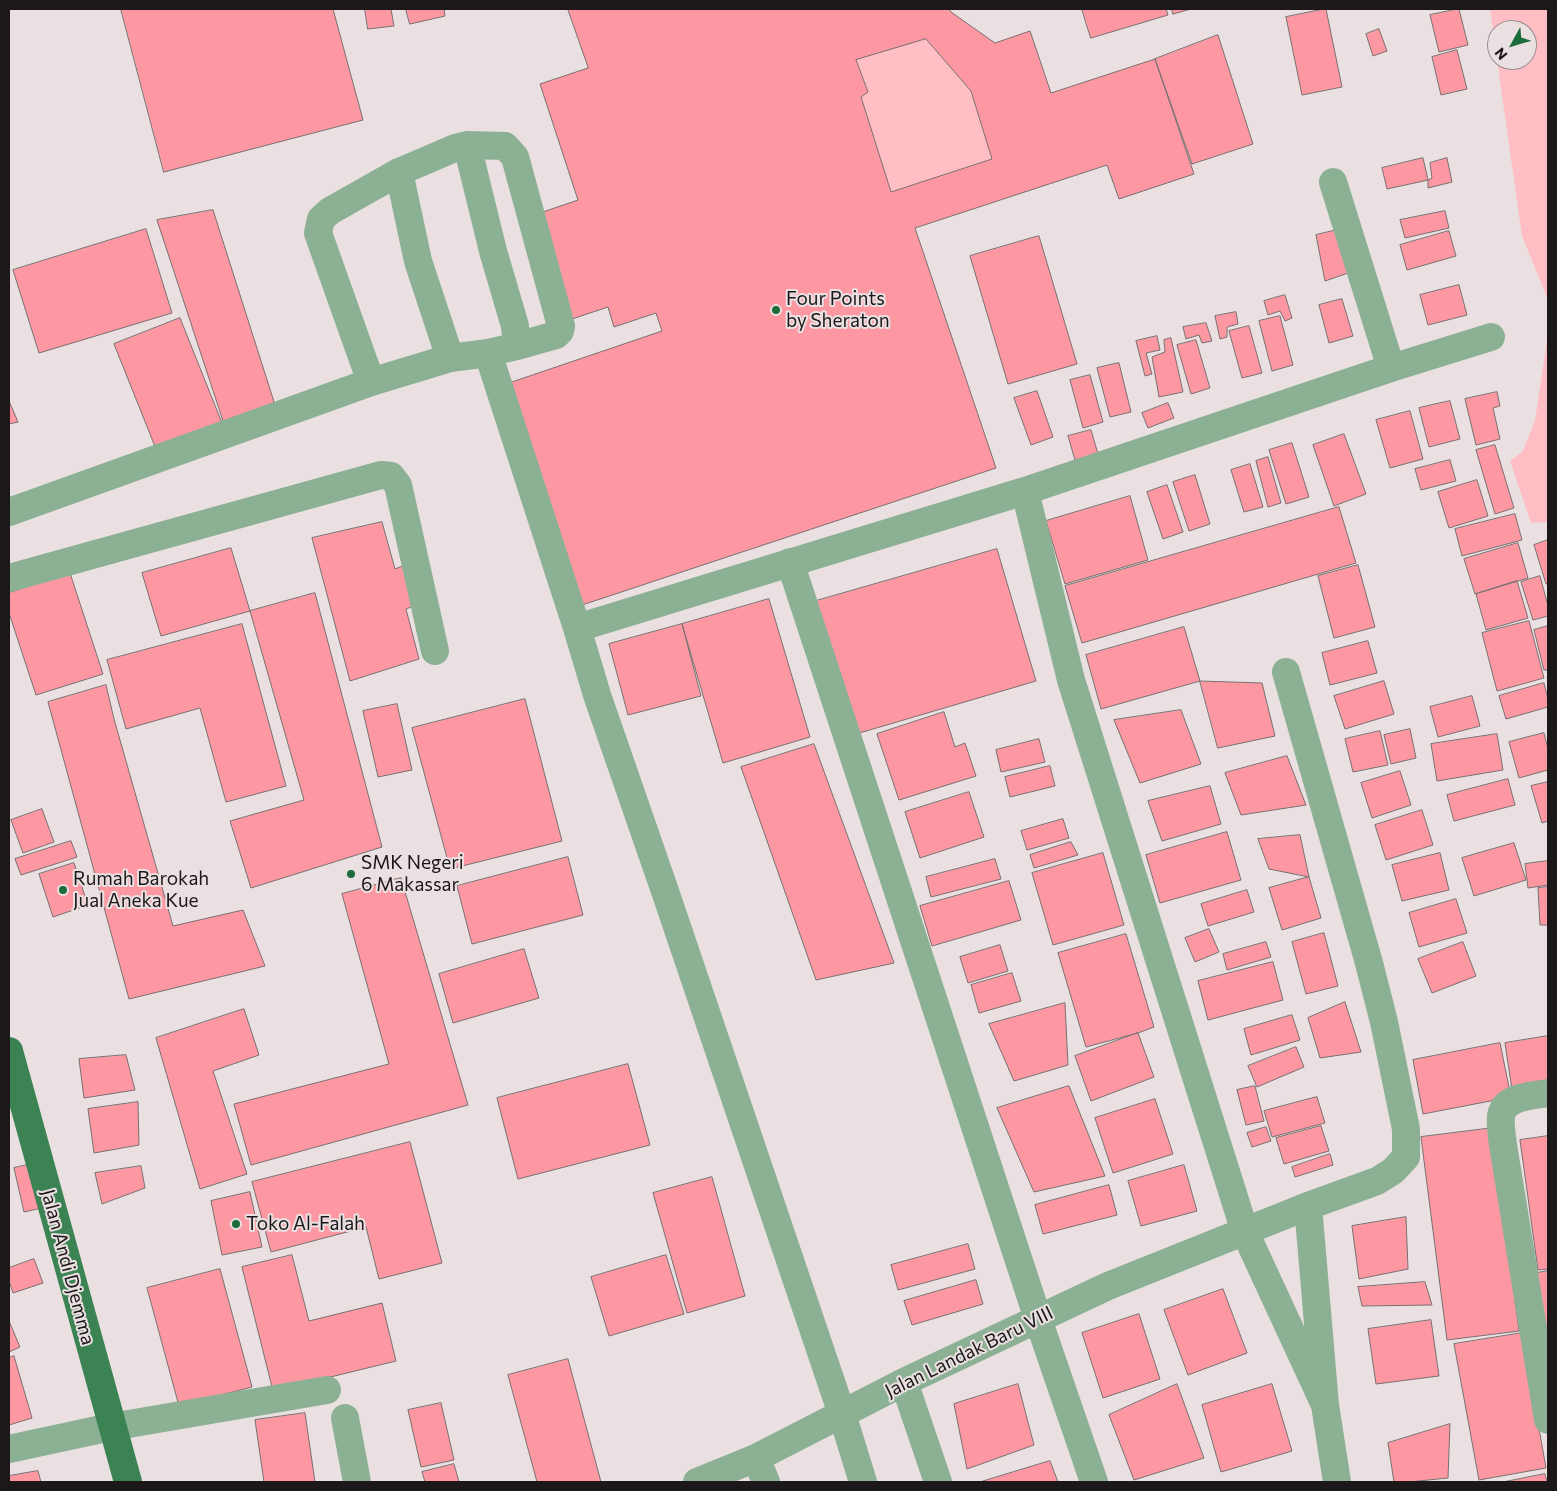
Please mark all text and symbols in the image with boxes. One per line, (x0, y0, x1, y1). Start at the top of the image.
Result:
north arrow (1487, 20, 1537, 70)
text: N (1491, 45, 1511, 64)
place label: Four Points by Sheraton (786, 288, 890, 332)
marker: Four Points by Sheraton (770, 304, 782, 316)
place label: SMK Negeri 6 Makassar (361, 852, 464, 896)
place label: Rumah Barokah Jual Aneka Kue (73, 868, 209, 912)
marker: SMK Negeri 6 Makassar (345, 868, 357, 880)
marker: Rumah Barokah Jual Aneka Kue (57, 884, 69, 896)
street label: Jalan Andi Djemma (36, 1187, 100, 1347)
place label: Toko Al-Falah (246, 1213, 365, 1235)
marker: Toko Al-Falah (230, 1218, 242, 1230)
street label: Jalan Landak Baru VIII (881, 1301, 1057, 1403)

